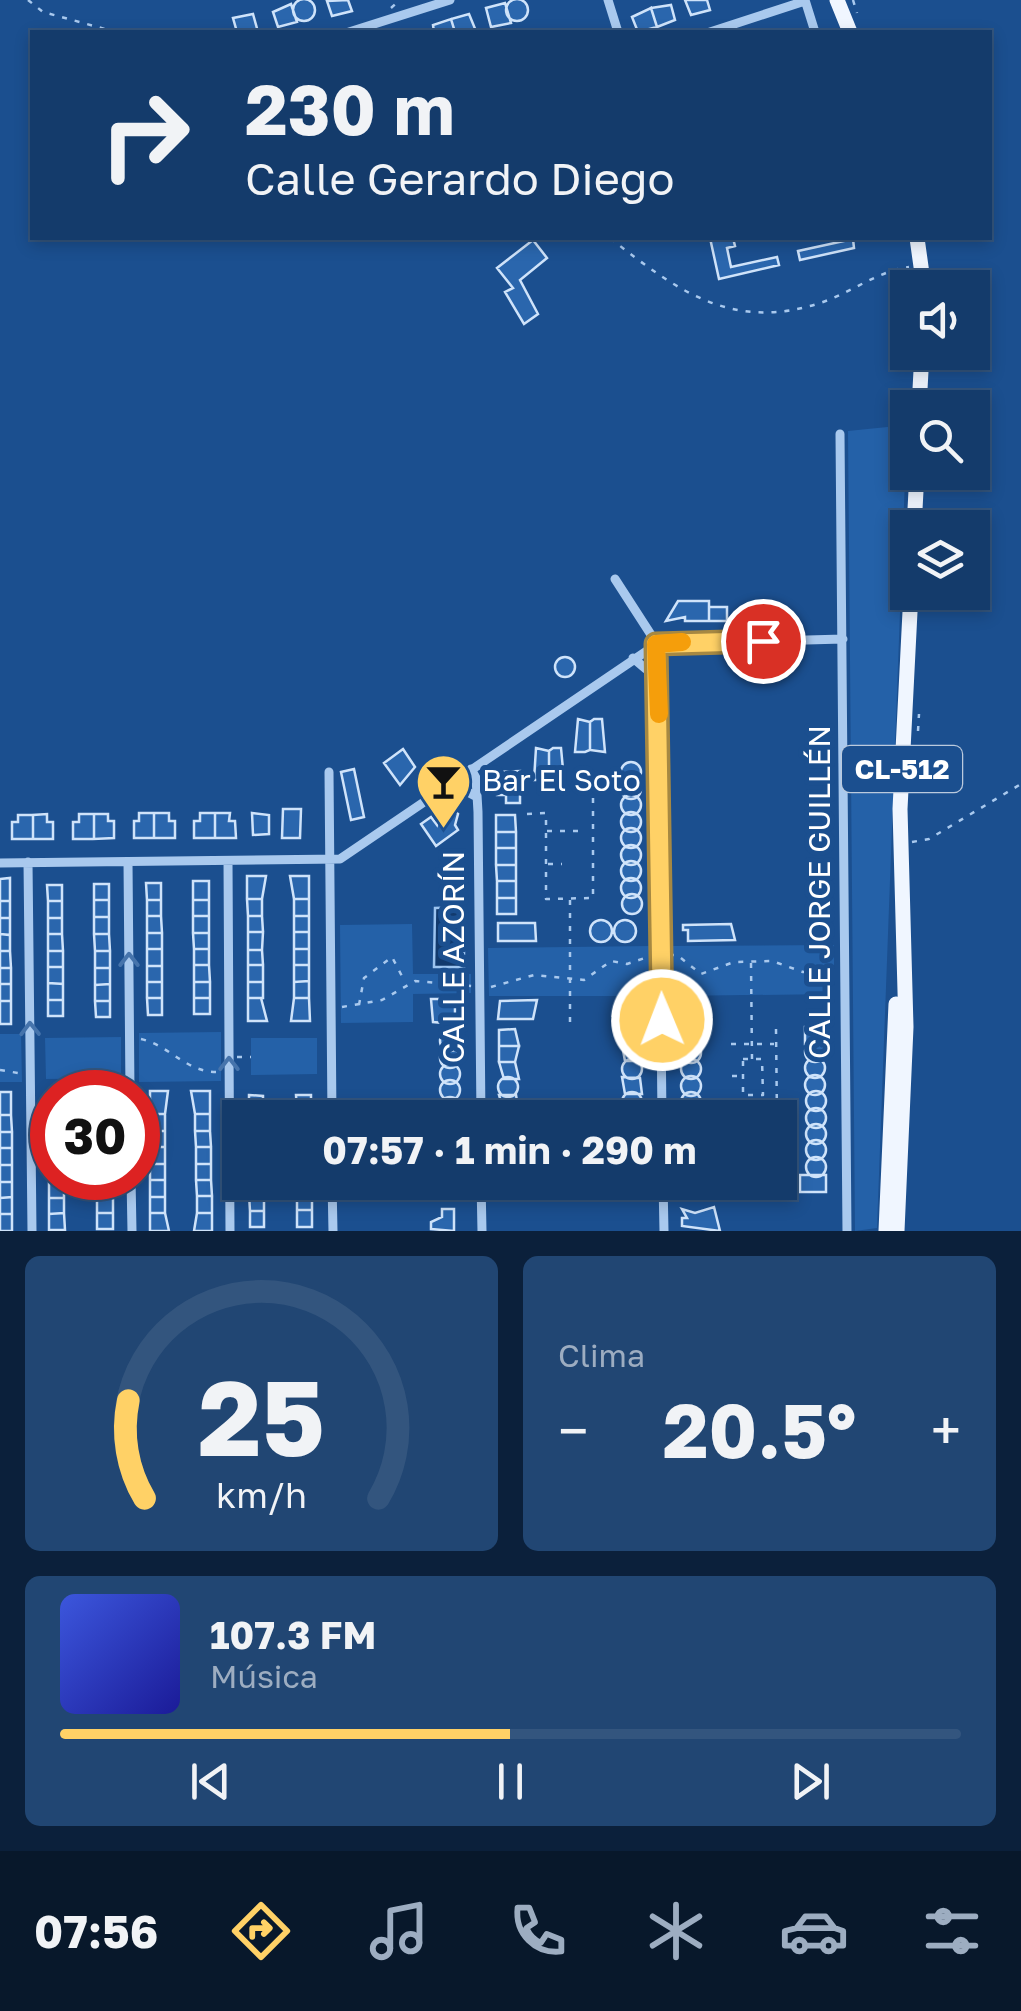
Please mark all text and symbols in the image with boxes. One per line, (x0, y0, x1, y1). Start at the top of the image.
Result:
text: 230 m (245, 66, 455, 150)
icon: right (80, 70, 210, 200)
text: Calle Gerardo Diego (245, 151, 674, 205)
map controls (890, 270, 990, 610)
button: sound (890, 270, 990, 370)
button: search (890, 390, 990, 490)
button: layers (890, 510, 990, 610)
pin (721, 599, 806, 684)
icon: arrive (736, 614, 791, 669)
street label: CALLE JORGE GUILLÉN (801, 725, 837, 1059)
road number: CL-512 (842, 746, 962, 792)
bar icon: Bar El Soto (413, 751, 473, 830)
place label: Bar El Soto (482, 762, 641, 798)
street label: CALLE AZORÍN (435, 851, 471, 1063)
one-way arrow (118, 952, 140, 968)
position arrow (610, 968, 714, 1072)
one-way arrow (19, 1020, 41, 1036)
one-way arrow (218, 1055, 240, 1070)
speed limit sign: 30 (30, 1070, 160, 1200)
text: 07:57 · 1 min · 290 m (322, 1127, 697, 1172)
text: Clima (558, 1336, 645, 1374)
text: 25 (198, 1354, 325, 1479)
text: 20.5° (663, 1384, 856, 1475)
text: − (558, 1397, 588, 1463)
text: + (931, 1397, 961, 1463)
text: km/h (216, 1473, 307, 1516)
text: 107.3 FM (210, 1612, 376, 1657)
text: Música (210, 1657, 318, 1695)
icon: previous (183, 1754, 238, 1809)
icon: pause (483, 1754, 538, 1809)
icon: next (783, 1754, 838, 1809)
icon: directions (226, 1896, 296, 1966)
icon: music (364, 1896, 434, 1966)
icon: phone (503, 1896, 573, 1966)
icon: climate (641, 1896, 711, 1966)
icon: car (779, 1896, 849, 1966)
icon: filters (917, 1896, 987, 1966)
text: 07:56 (34, 1904, 158, 1958)

